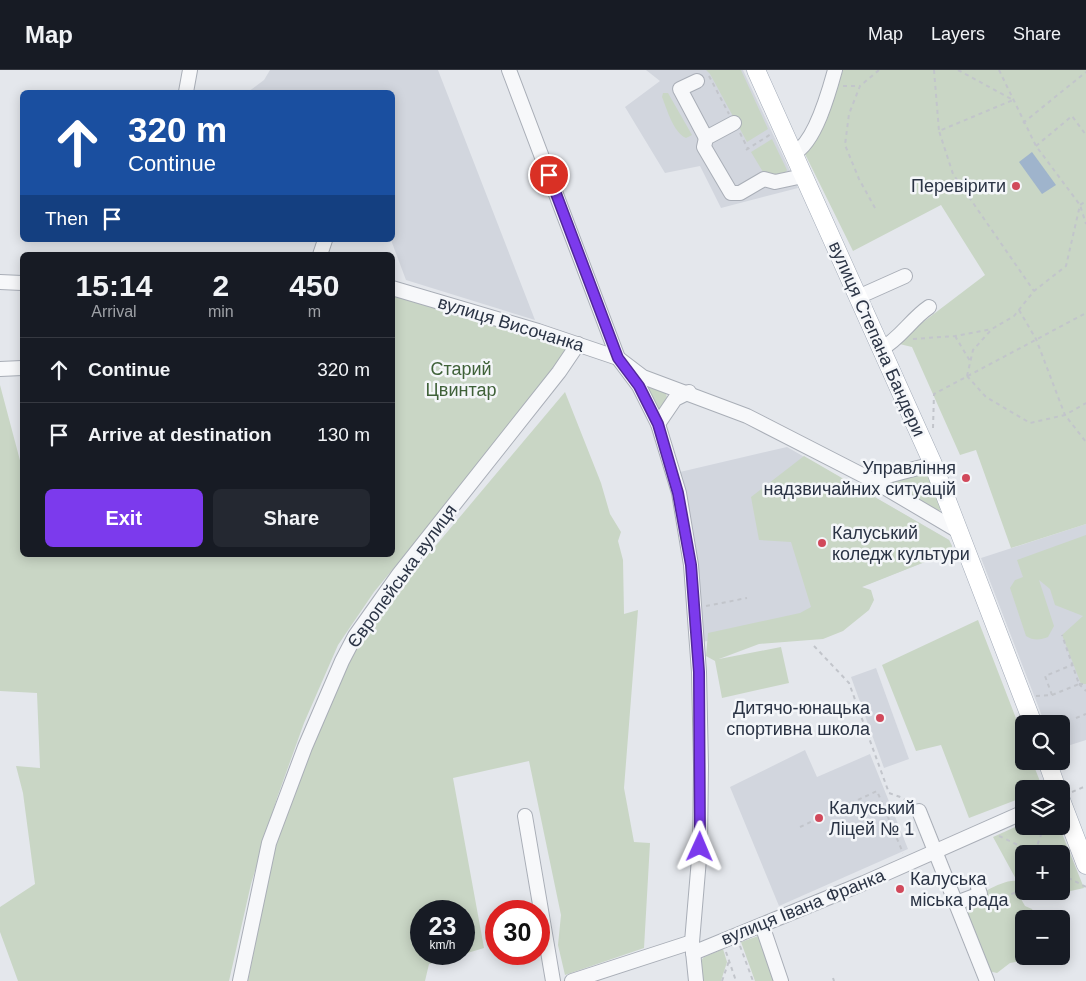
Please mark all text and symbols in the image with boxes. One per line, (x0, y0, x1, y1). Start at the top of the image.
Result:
text: Map (25, 21, 73, 48)
text: Map (868, 24, 903, 44)
text: Layers (931, 24, 985, 44)
text: Share (1013, 24, 1061, 44)
icon: ahead (45, 110, 110, 175)
text: 320 m (128, 110, 227, 149)
text: Continue (128, 151, 216, 176)
pin (528, 154, 570, 196)
icon: arrive (535, 161, 563, 189)
place label: Перевірити (911, 176, 1006, 196)
marker: Перевірити (1010, 180, 1022, 192)
icon: arrive (98, 205, 126, 233)
text: Then (45, 208, 88, 229)
street label: вулиця Степана Бандери (825, 238, 929, 440)
text: 15:14 (76, 269, 152, 302)
text: 2 (212, 269, 229, 302)
text: 450 (289, 269, 339, 302)
street label: вулиця Височанка (435, 292, 587, 356)
text: Arrival (91, 303, 137, 320)
text: min (208, 303, 234, 320)
text: m (308, 303, 321, 320)
icon: ahead (45, 356, 73, 384)
text: Continue (88, 359, 170, 380)
text: 320 m (317, 359, 370, 380)
park label: Старий Цвинтар (426, 359, 496, 400)
icon: arrive (45, 421, 73, 449)
text: Arrive at destination (88, 424, 272, 445)
text: 130 m (317, 424, 370, 445)
place label: Управління надзвичайних ситуацій (764, 458, 956, 499)
marker: Управління надзвичайних ситуацій (960, 472, 972, 484)
button: Exit (45, 489, 203, 547)
button: Share (213, 489, 370, 547)
street label: Європейська вулиця (343, 500, 461, 652)
place label: Калуський коледж культури (832, 523, 970, 564)
marker: Калуський коледж культури (816, 537, 828, 549)
place label: Дитячо-юнацька спортивна школа (726, 698, 871, 739)
marker: Дитячо-юнацька спортивна школа (874, 712, 886, 724)
map controls (1015, 715, 1070, 965)
button: search (1015, 715, 1070, 770)
button: layers (1015, 780, 1070, 835)
place label: Калуський Ліцей № 1 (829, 798, 915, 839)
marker: Калуський Ліцей № 1 (813, 812, 825, 824)
position arrow (673, 820, 725, 872)
button: + (1015, 845, 1070, 900)
street label: вулиця Івана Франка (718, 865, 889, 949)
place label: Калуська міська рада (910, 869, 1010, 910)
marker: Калуська міська рада (894, 883, 906, 895)
speed limit sign: 30 (485, 900, 550, 965)
button: − (1015, 910, 1070, 965)
text: 23 (429, 912, 456, 940)
text: km/h (429, 938, 456, 952)

